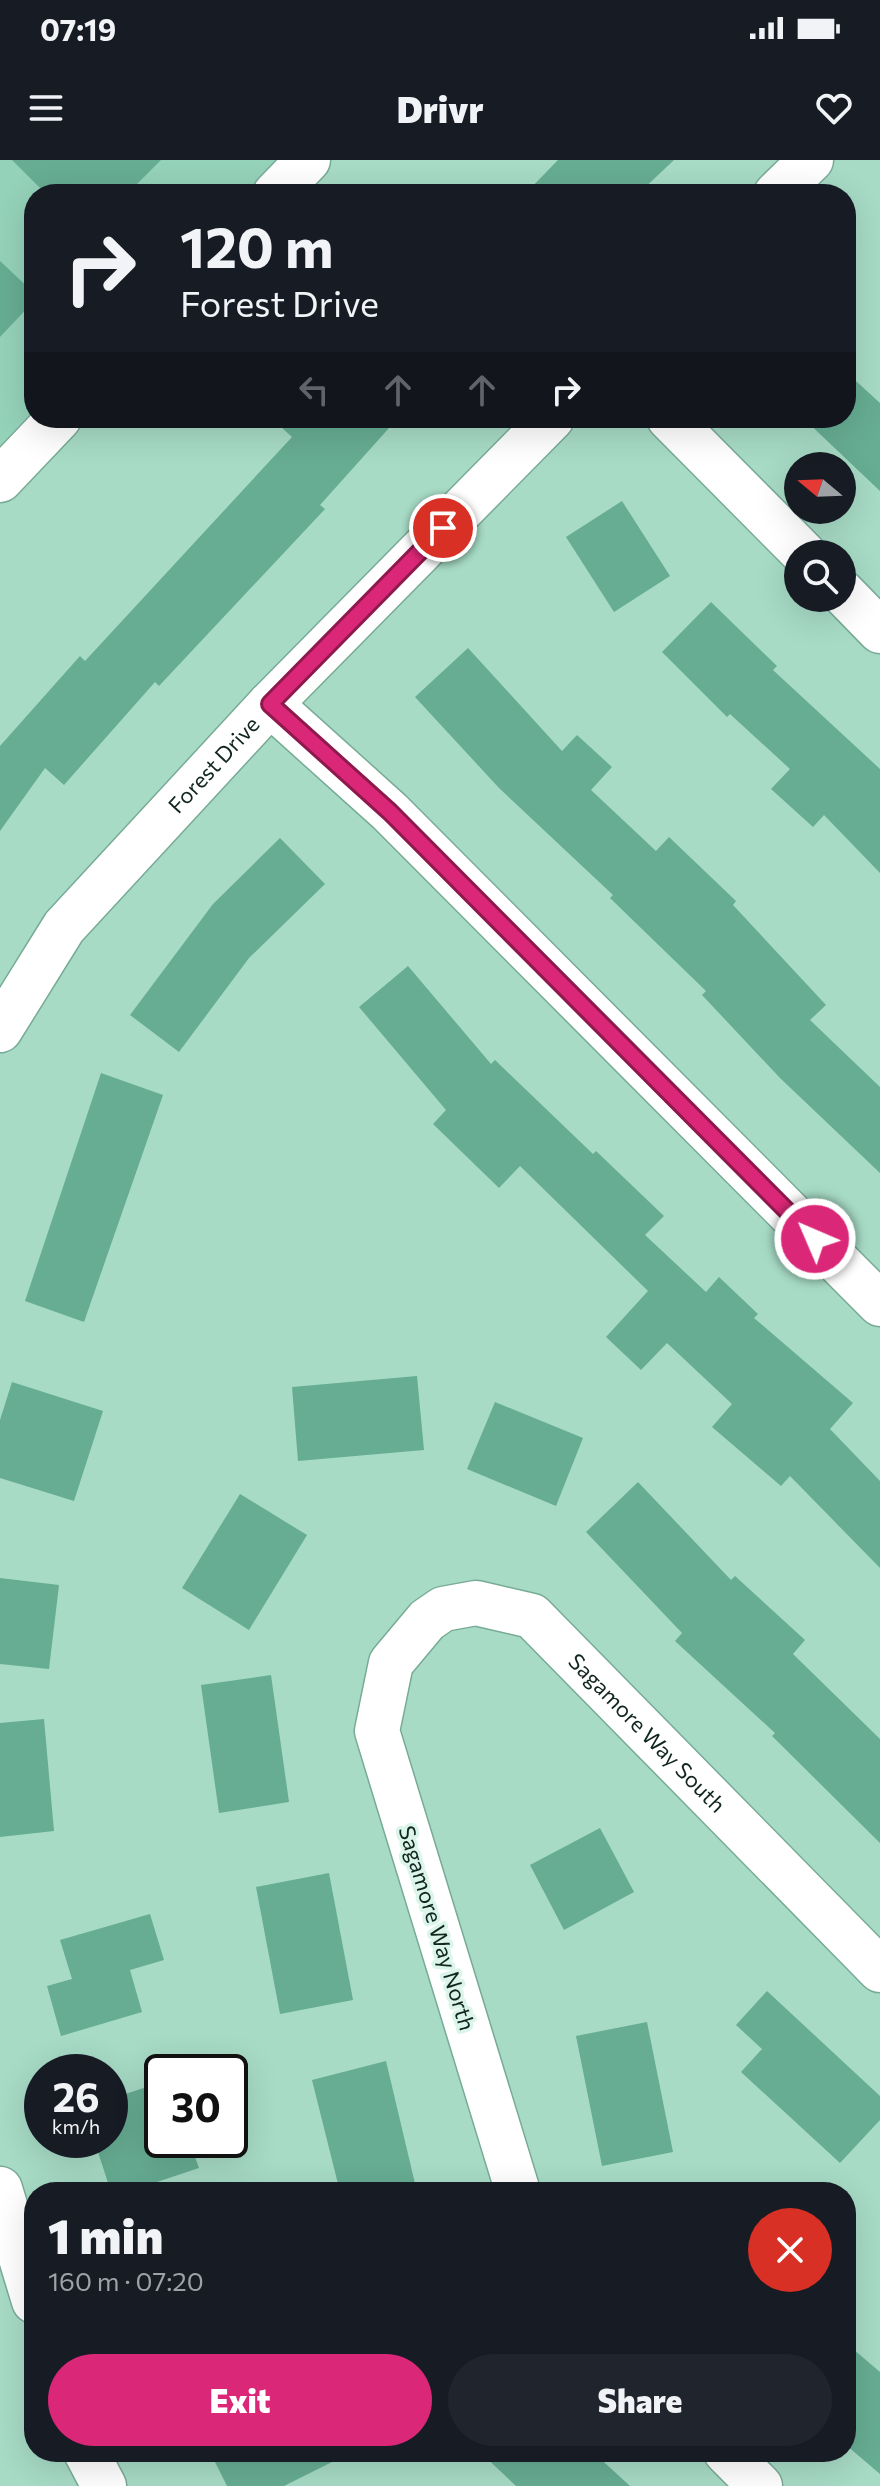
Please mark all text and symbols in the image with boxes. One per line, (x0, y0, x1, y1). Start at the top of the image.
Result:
text: 07:19 (40, 10, 116, 47)
icon: menu (24, 86, 68, 130)
text: Drivr (396, 86, 484, 130)
icon: heart (812, 86, 856, 130)
text: 120 m (180, 211, 334, 280)
icon: right (48, 216, 152, 320)
text: Forest Drive (180, 280, 379, 324)
icon: left (292, 368, 336, 412)
icon: ahead (376, 368, 420, 412)
icon: ahead (460, 368, 504, 412)
icon: right (544, 368, 588, 412)
north arrow (784, 452, 856, 524)
map controls (784, 452, 856, 612)
pin (409, 494, 477, 562)
icon: arrive (421, 506, 465, 550)
button: search (784, 540, 856, 612)
street label: Forest Drive (162, 711, 265, 818)
position arrow (773, 1197, 857, 1281)
street label: Sagamore Way South (563, 1647, 731, 1818)
street label: Sagamore Way North (393, 1822, 481, 2033)
speed limit sign: 30 (144, 2054, 248, 2158)
text: 26 (52, 2071, 100, 2120)
text: km/h (52, 2114, 100, 2138)
text: 1 min (48, 2205, 163, 2264)
button: close (748, 2208, 832, 2292)
text: 160 m · 07:20 (48, 2265, 204, 2296)
button: Exit (48, 2354, 432, 2446)
button: Share (448, 2354, 832, 2446)

